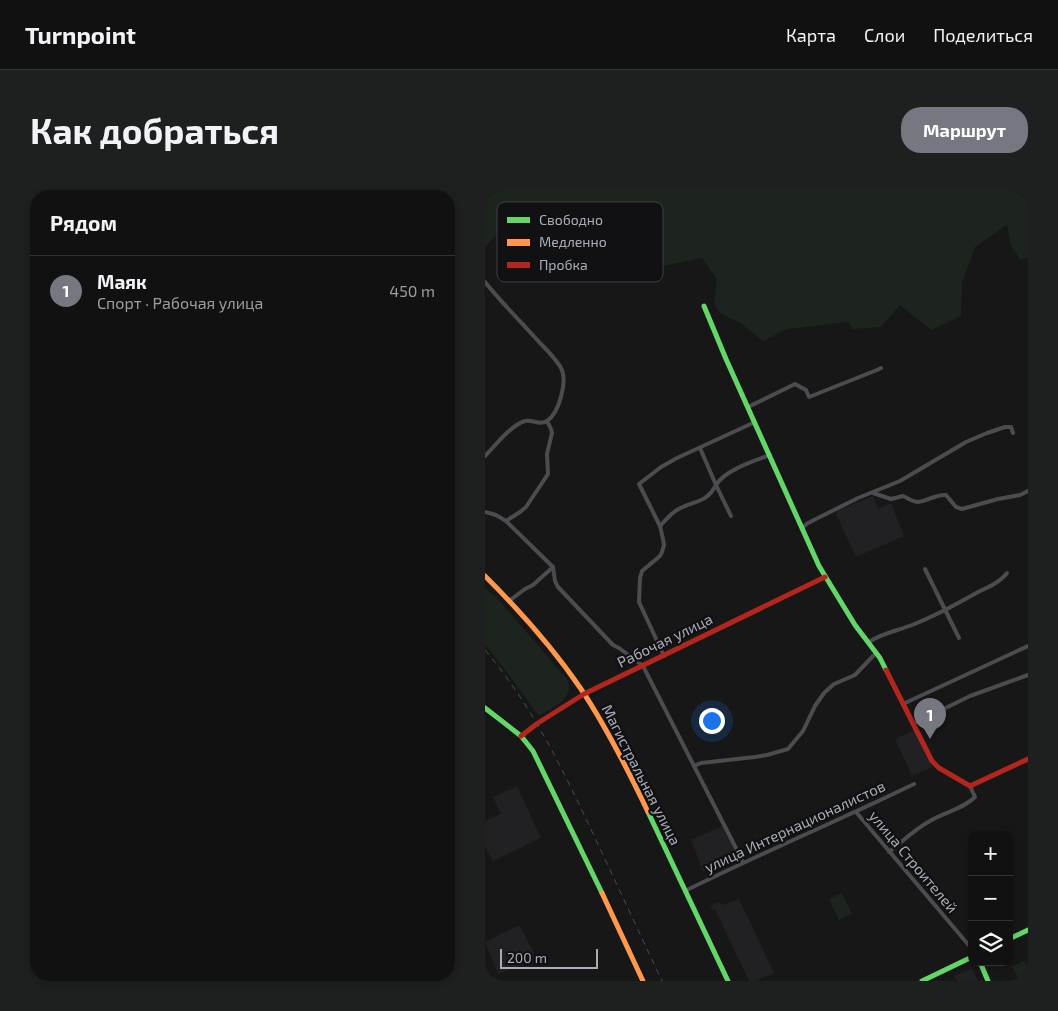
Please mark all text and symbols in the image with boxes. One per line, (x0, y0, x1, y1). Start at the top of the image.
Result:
text: Turnpoint (25, 20, 136, 49)
text: Карта (786, 24, 836, 46)
text: Слои (864, 24, 905, 46)
text: Поделиться (933, 24, 1033, 46)
button: Маршрут (901, 107, 1028, 153)
text: Как добраться (30, 109, 279, 151)
legend (497, 202, 663, 282)
text: Рядом (50, 210, 117, 235)
text: Свободно (539, 211, 603, 228)
text: Медленно (539, 233, 607, 250)
text: Пробка (539, 256, 588, 273)
text: Маяк (97, 270, 147, 293)
text: 1 (63, 281, 69, 300)
text: 450 m (389, 281, 435, 300)
text: Спорт · Рабочая улица (97, 293, 263, 312)
street label: Рабочая улица (614, 609, 716, 672)
pin: 1 (914, 698, 946, 739)
street label: Магистральная улица (598, 701, 685, 848)
your location (699, 708, 725, 734)
street label: улица Интернационалистов (701, 776, 888, 877)
street label: улица Строителей (865, 807, 962, 917)
map controls (968, 831, 1013, 966)
button: + (968, 831, 1013, 876)
button: − (968, 876, 1013, 921)
button: layers (968, 921, 1013, 966)
scale bar (500, 946, 597, 969)
text: 200 m (507, 949, 547, 966)

